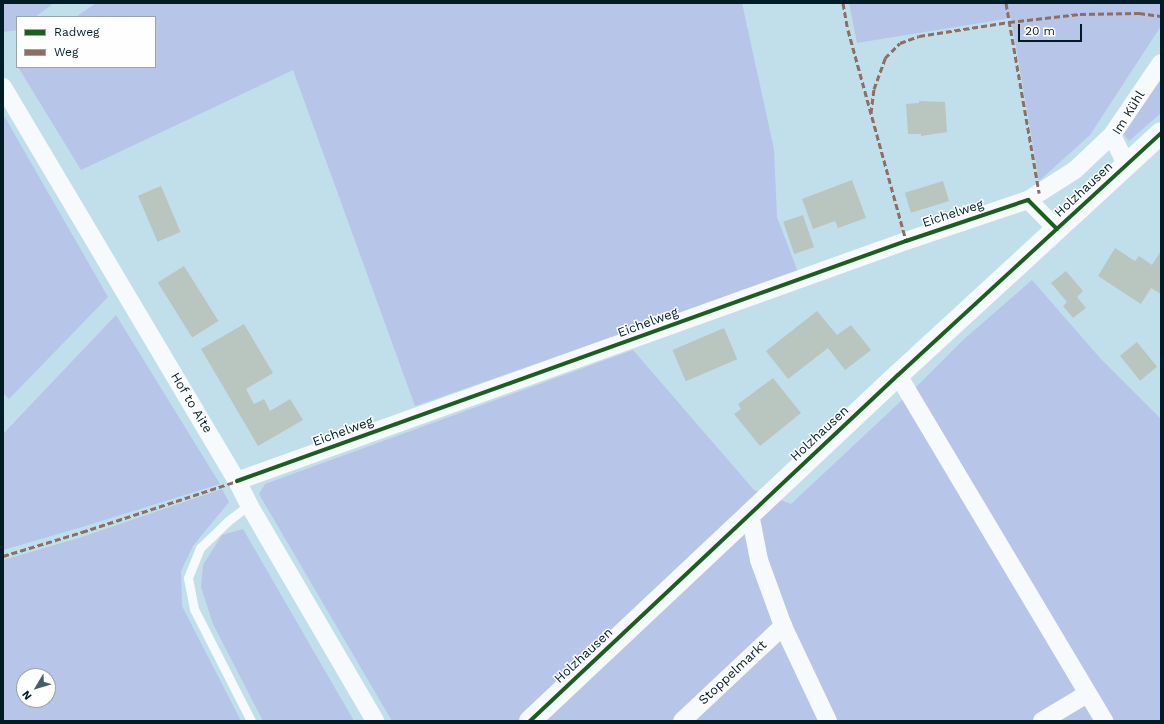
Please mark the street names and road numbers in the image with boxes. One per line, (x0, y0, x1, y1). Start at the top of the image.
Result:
street label: Im Kühl (1109, 88, 1149, 138)
street label: Holzhausen (1052, 159, 1116, 221)
street label: Eichelweg (920, 197, 986, 231)
street label: Eichelweg (616, 305, 680, 341)
street label: Hof to Aite (166, 369, 216, 437)
street label: Holzhausen (788, 403, 852, 465)
street label: Eichelweg (311, 414, 375, 450)
street label: Holzhausen (552, 625, 616, 687)
street label: Stoppelmarkt (696, 638, 770, 708)

